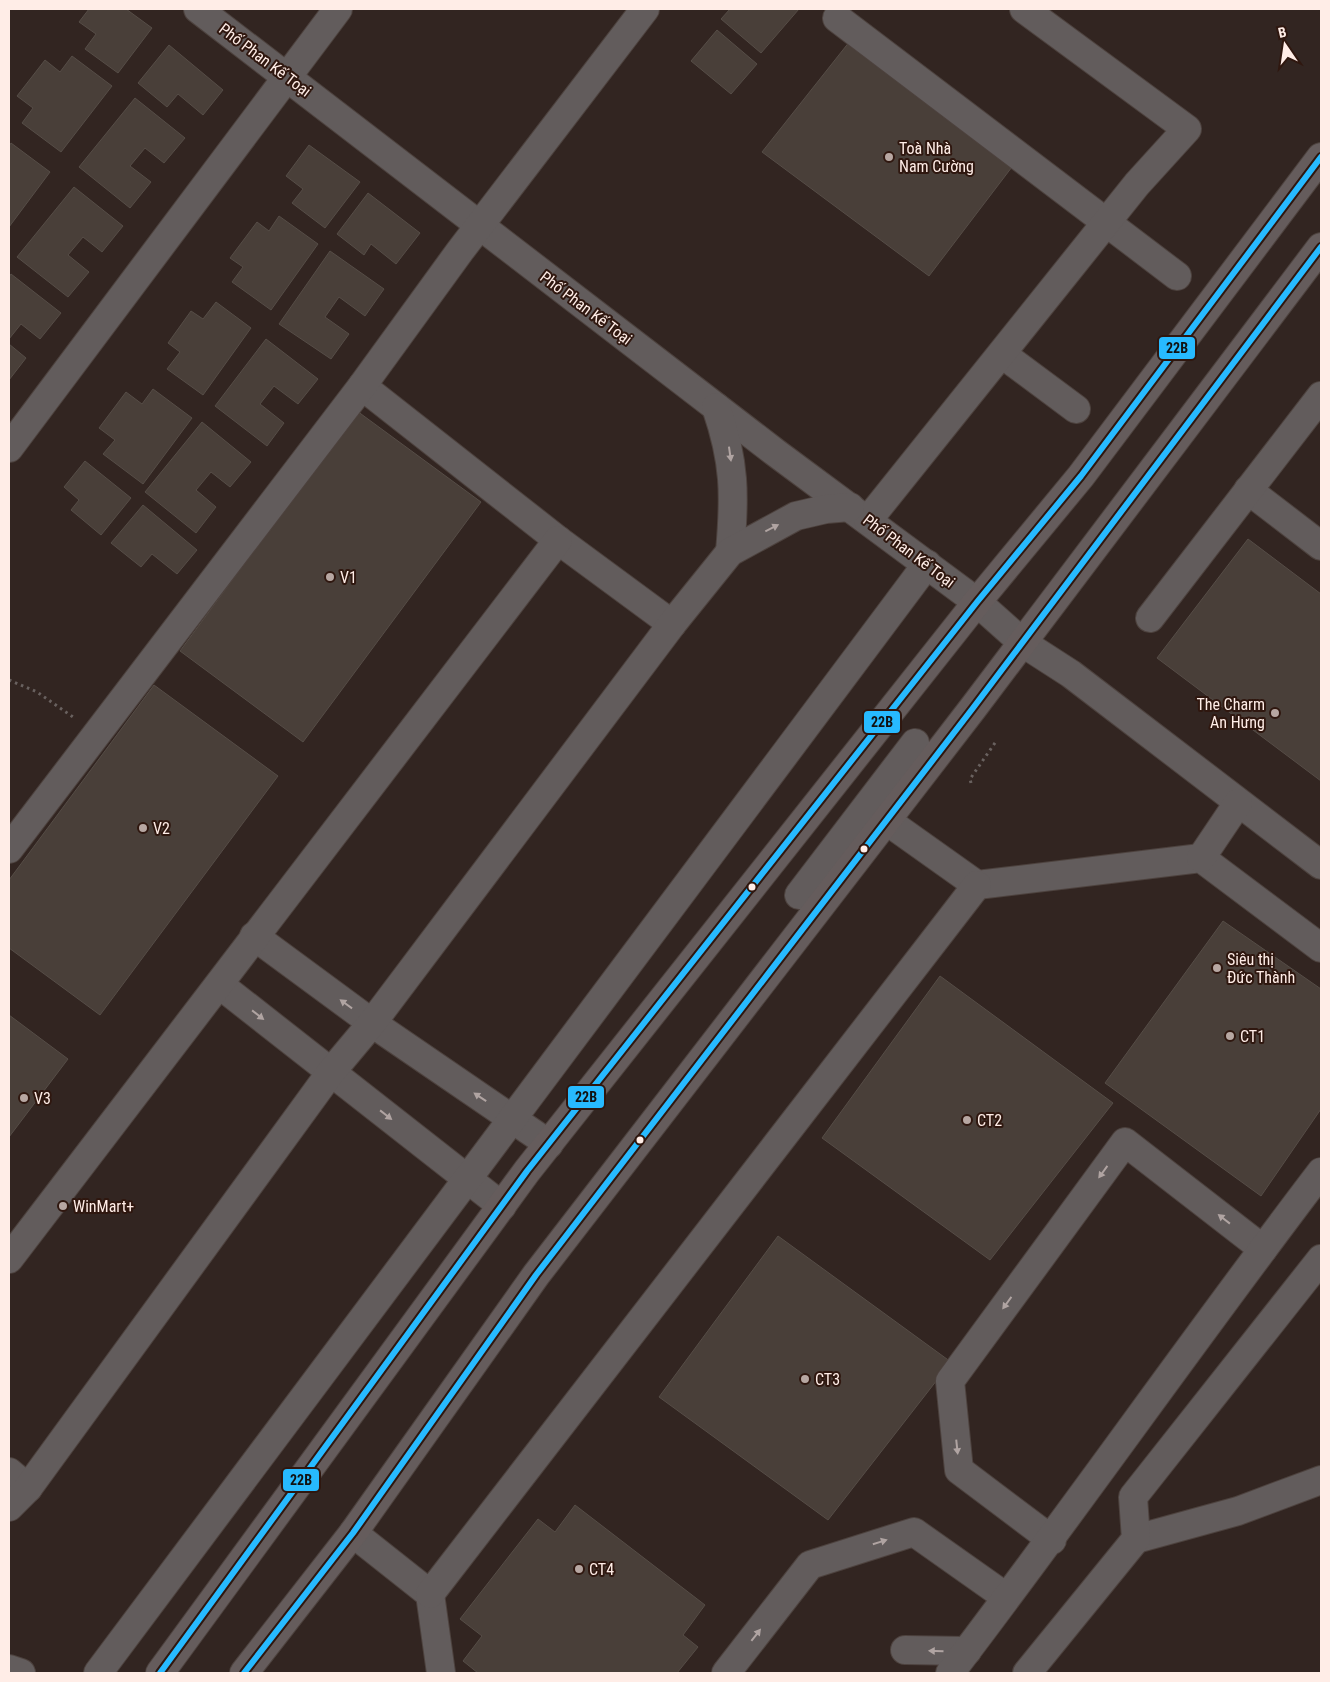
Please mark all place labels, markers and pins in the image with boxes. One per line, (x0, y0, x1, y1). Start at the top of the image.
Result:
place label: Toà Nhà Nam Cường (899, 139, 974, 176)
marker: Toà Nhà Nam Cường (883, 151, 895, 163)
place label: V1 (340, 568, 357, 587)
marker: V1 (324, 571, 336, 583)
place label: The Charm An Hưng (1196, 695, 1265, 732)
marker: The Charm An Hưng (1269, 707, 1281, 719)
place label: V2 (153, 819, 170, 838)
marker: V2 (137, 822, 149, 834)
unlabelled marker (859, 844, 869, 854)
unlabelled marker (747, 882, 757, 892)
place label: Siêu thị Đức Thành (1227, 950, 1295, 987)
marker: Siêu thị Đức Thành (1211, 962, 1223, 974)
place label: CT1 (1240, 1027, 1265, 1046)
marker: CT1 (1224, 1030, 1236, 1042)
place label: V3 (34, 1089, 51, 1108)
marker: V3 (18, 1092, 30, 1104)
place label: CT2 (977, 1111, 1002, 1130)
marker: CT2 (961, 1114, 973, 1126)
unlabelled marker (635, 1135, 645, 1145)
place label: WinMart+ (73, 1197, 134, 1216)
marker: WinMart+ (57, 1200, 69, 1212)
place label: CT3 (815, 1370, 840, 1389)
marker: CT3 (799, 1373, 811, 1385)
place label: CT4 (589, 1560, 614, 1579)
marker: CT4 (573, 1563, 585, 1575)

